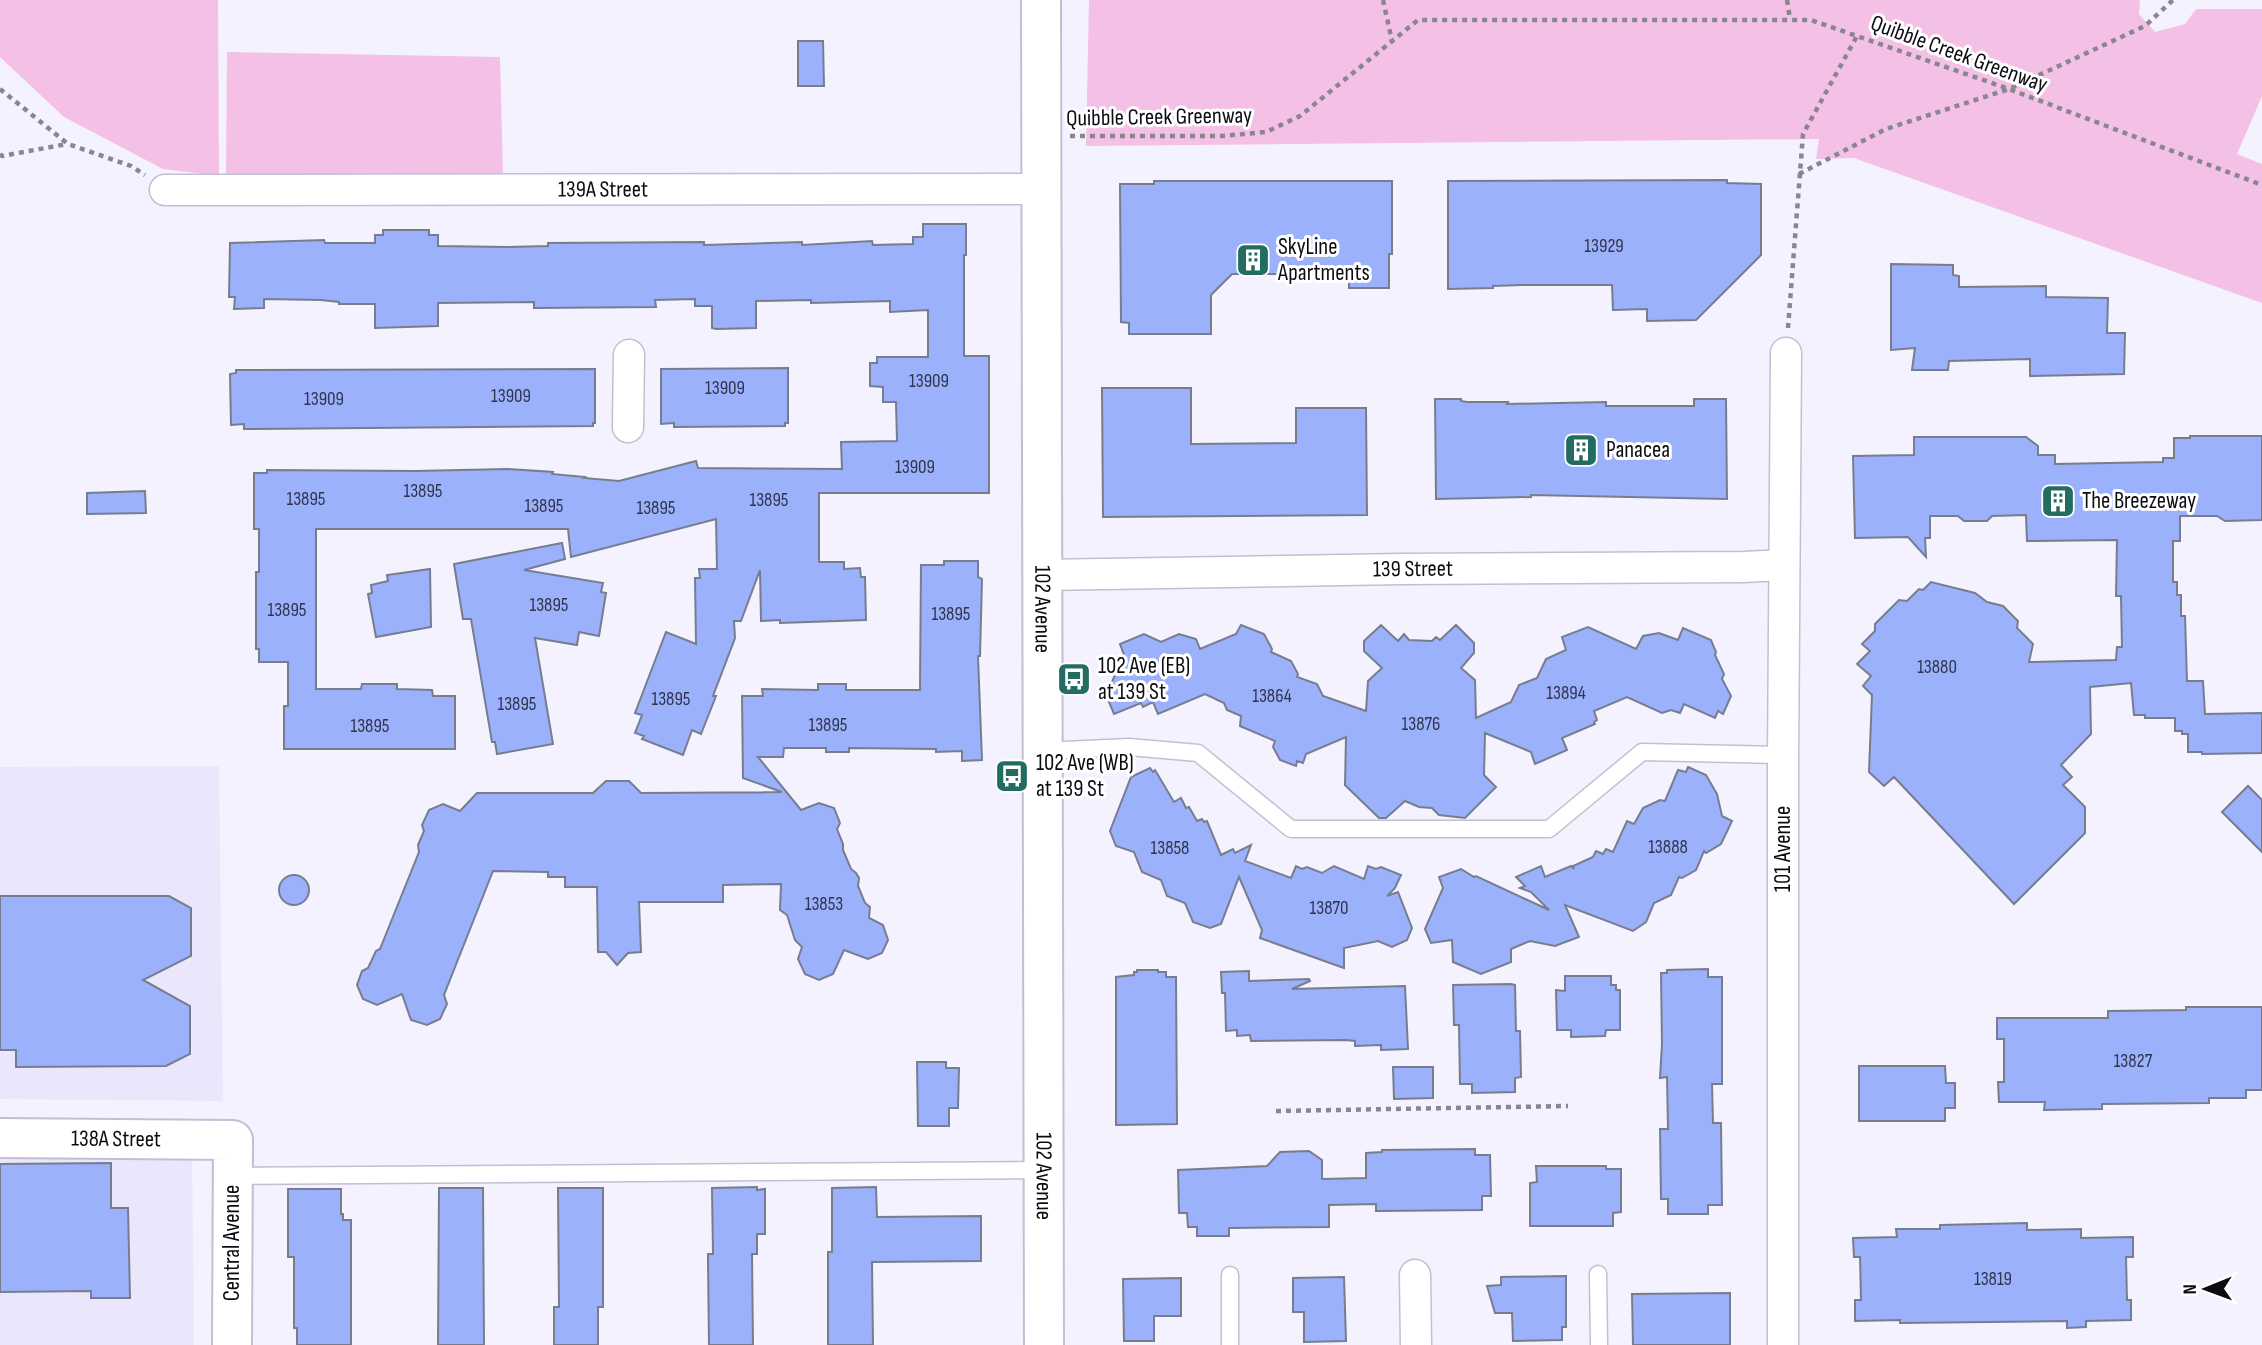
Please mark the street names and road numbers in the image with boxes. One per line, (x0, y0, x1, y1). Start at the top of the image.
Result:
street label: Quibble Creek Greenway (1867, 9, 2051, 99)
street label: Quibble Creek Greenway (1066, 101, 1252, 133)
street label: 139A Street (558, 175, 648, 204)
street label: 139 Street (1373, 555, 1453, 583)
street label: 102 Avenue (1028, 565, 1056, 653)
street label: 101 Avenue (1769, 806, 1797, 892)
street label: 138A Street (71, 1125, 161, 1153)
street label: 102 Avenue (1030, 1132, 1058, 1220)
street label: Central Avenue (218, 1185, 246, 1301)

